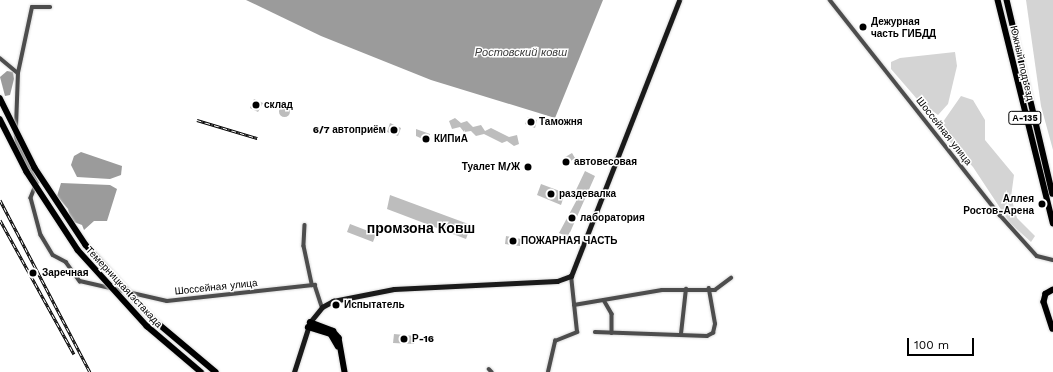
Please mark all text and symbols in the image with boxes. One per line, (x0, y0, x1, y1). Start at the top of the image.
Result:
place label: Дежурная часть ГИБДД (871, 15, 936, 38)
marker: Дежурная часть ГИБДД (858, 22, 868, 32)
street label: Южный подъезд (1008, 24, 1036, 102)
water label: Ростовский ковш (475, 46, 567, 60)
street label: Шоссейная улица (914, 94, 974, 168)
place label: склад (264, 99, 293, 111)
marker: склад (251, 100, 261, 110)
road number: А-135 (1008, 111, 1042, 125)
place label: Таможня (539, 116, 583, 128)
marker: Таможня (526, 117, 536, 127)
place label: 6/7 автоприём (313, 124, 386, 136)
marker: 6/7 автоприём (389, 125, 399, 135)
place label: КИПиА (434, 133, 468, 145)
marker: КИПиА (421, 134, 431, 144)
place label: автовесовая (574, 156, 637, 168)
marker: автовесовая (561, 157, 571, 167)
place label: Туалет М/Ж (462, 161, 520, 173)
marker: Туалет М/Ж (523, 162, 533, 172)
place label: раздевалка (559, 188, 616, 200)
marker: раздевалка (546, 189, 556, 199)
place label: Аллея Ростов-Арена (963, 192, 1034, 216)
marker: Аллея Ростов-Арена (1037, 199, 1047, 209)
place label: лаборатория (580, 212, 645, 224)
marker: лаборатория (567, 213, 577, 223)
district label: промзона Ковш (367, 220, 475, 236)
place label: ПОЖАРНАЯ ЧАСТЬ (521, 235, 618, 247)
marker: ПОЖАРНАЯ ЧАСТЬ (508, 236, 518, 246)
street label: Темерницкая эстакада (83, 244, 165, 330)
marker: Заречная (27, 267, 39, 279)
place label: Заречная (42, 267, 88, 279)
street label: Шоссейная улица (174, 277, 258, 297)
place label: Испытатель (344, 299, 405, 311)
marker: Испытатель (331, 300, 341, 310)
scale bar (909, 330, 976, 356)
place label: Р-16 (412, 333, 434, 345)
marker: Р-16 (399, 334, 409, 344)
text: 100 m (914, 338, 949, 352)

